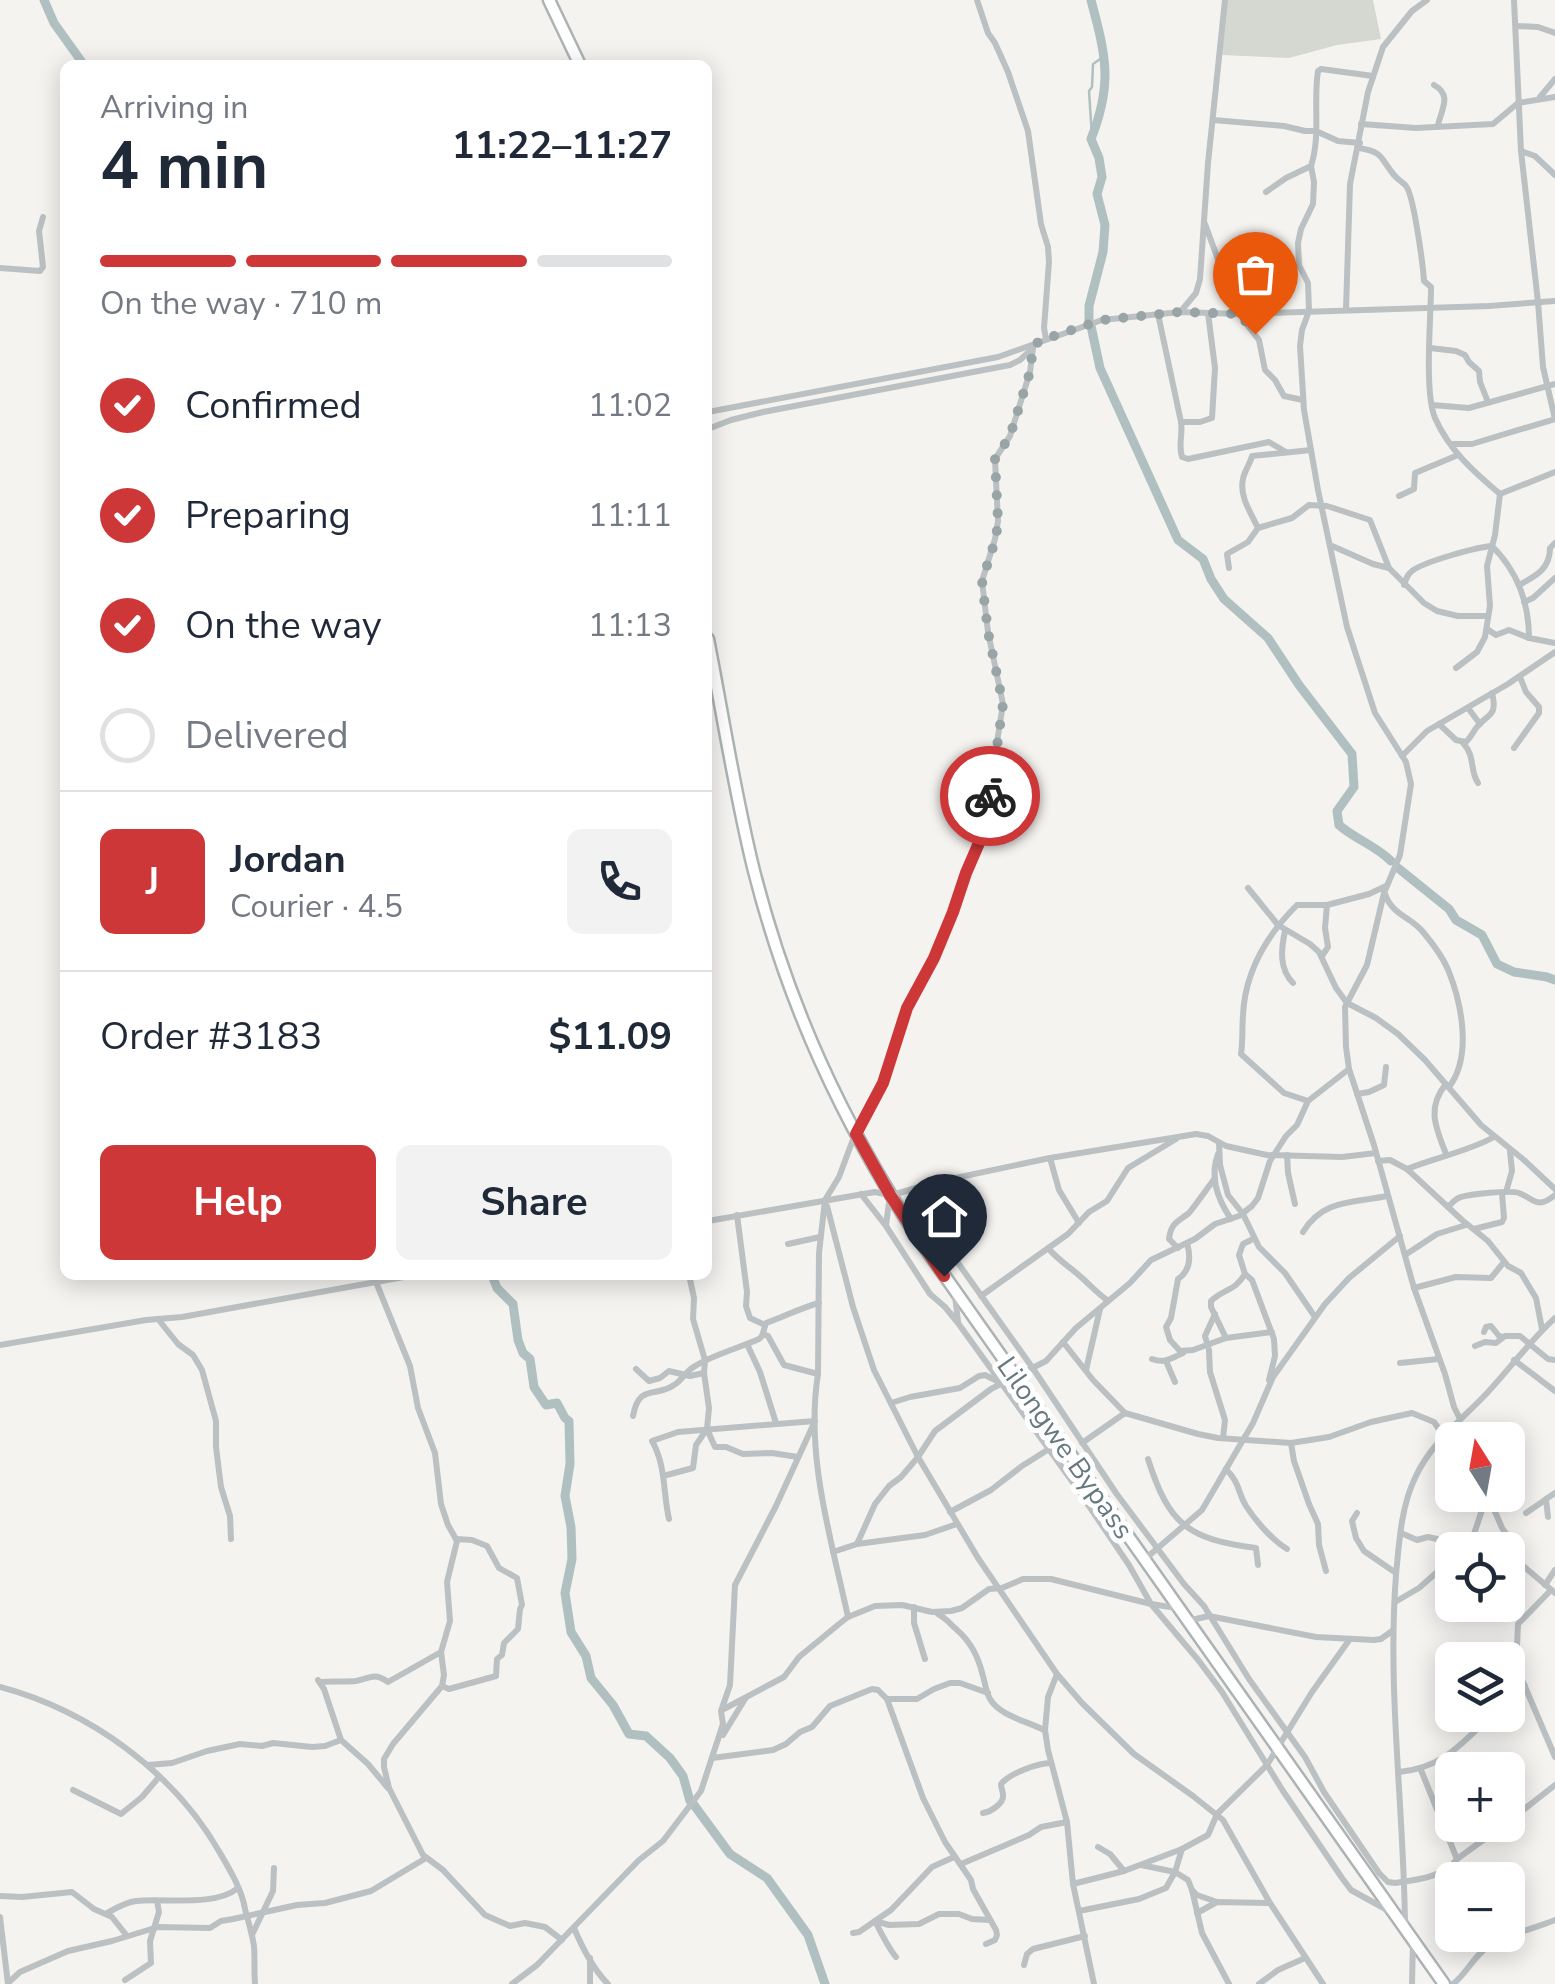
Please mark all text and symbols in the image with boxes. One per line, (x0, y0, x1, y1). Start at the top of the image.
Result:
text: Arriving in (100, 86, 248, 129)
text: 11:22–11:27 (452, 120, 672, 171)
text: 4 min (100, 122, 268, 211)
pin (1213, 232, 1298, 335)
icon: bag (1228, 247, 1283, 302)
text: On the way · 710 m (100, 282, 382, 325)
icon: check (100, 378, 155, 433)
text: Confirmed (185, 380, 362, 431)
text: 11:02 (588, 384, 672, 427)
icon: check (100, 488, 155, 543)
text: Preparing (185, 490, 351, 541)
text: 11:11 (588, 494, 672, 537)
icon: check (100, 598, 155, 653)
text: On the way (185, 600, 381, 651)
text: 11:13 (588, 604, 672, 647)
text: Delivered (185, 710, 349, 761)
courier (940, 746, 1040, 846)
icon: bike (963, 769, 1018, 824)
button: phone (567, 829, 672, 934)
text: Jordan (230, 834, 346, 885)
text: J (146, 856, 159, 907)
text: Courier · 4.5 (230, 885, 403, 928)
text: Order #3183 (100, 1011, 322, 1062)
text: $11.09 (549, 1011, 672, 1062)
button: Help (100, 1145, 376, 1260)
button: Share (396, 1145, 672, 1260)
pin (902, 1174, 987, 1277)
icon: home (917, 1189, 972, 1244)
street label: Lilongwe Bypass (988, 1349, 1142, 1547)
north arrow (1435, 1422, 1525, 1512)
map controls (1435, 1422, 1525, 1952)
button: locate (1435, 1532, 1525, 1622)
button: layers (1435, 1642, 1525, 1732)
button: + (1435, 1752, 1525, 1842)
button: − (1435, 1862, 1525, 1952)

